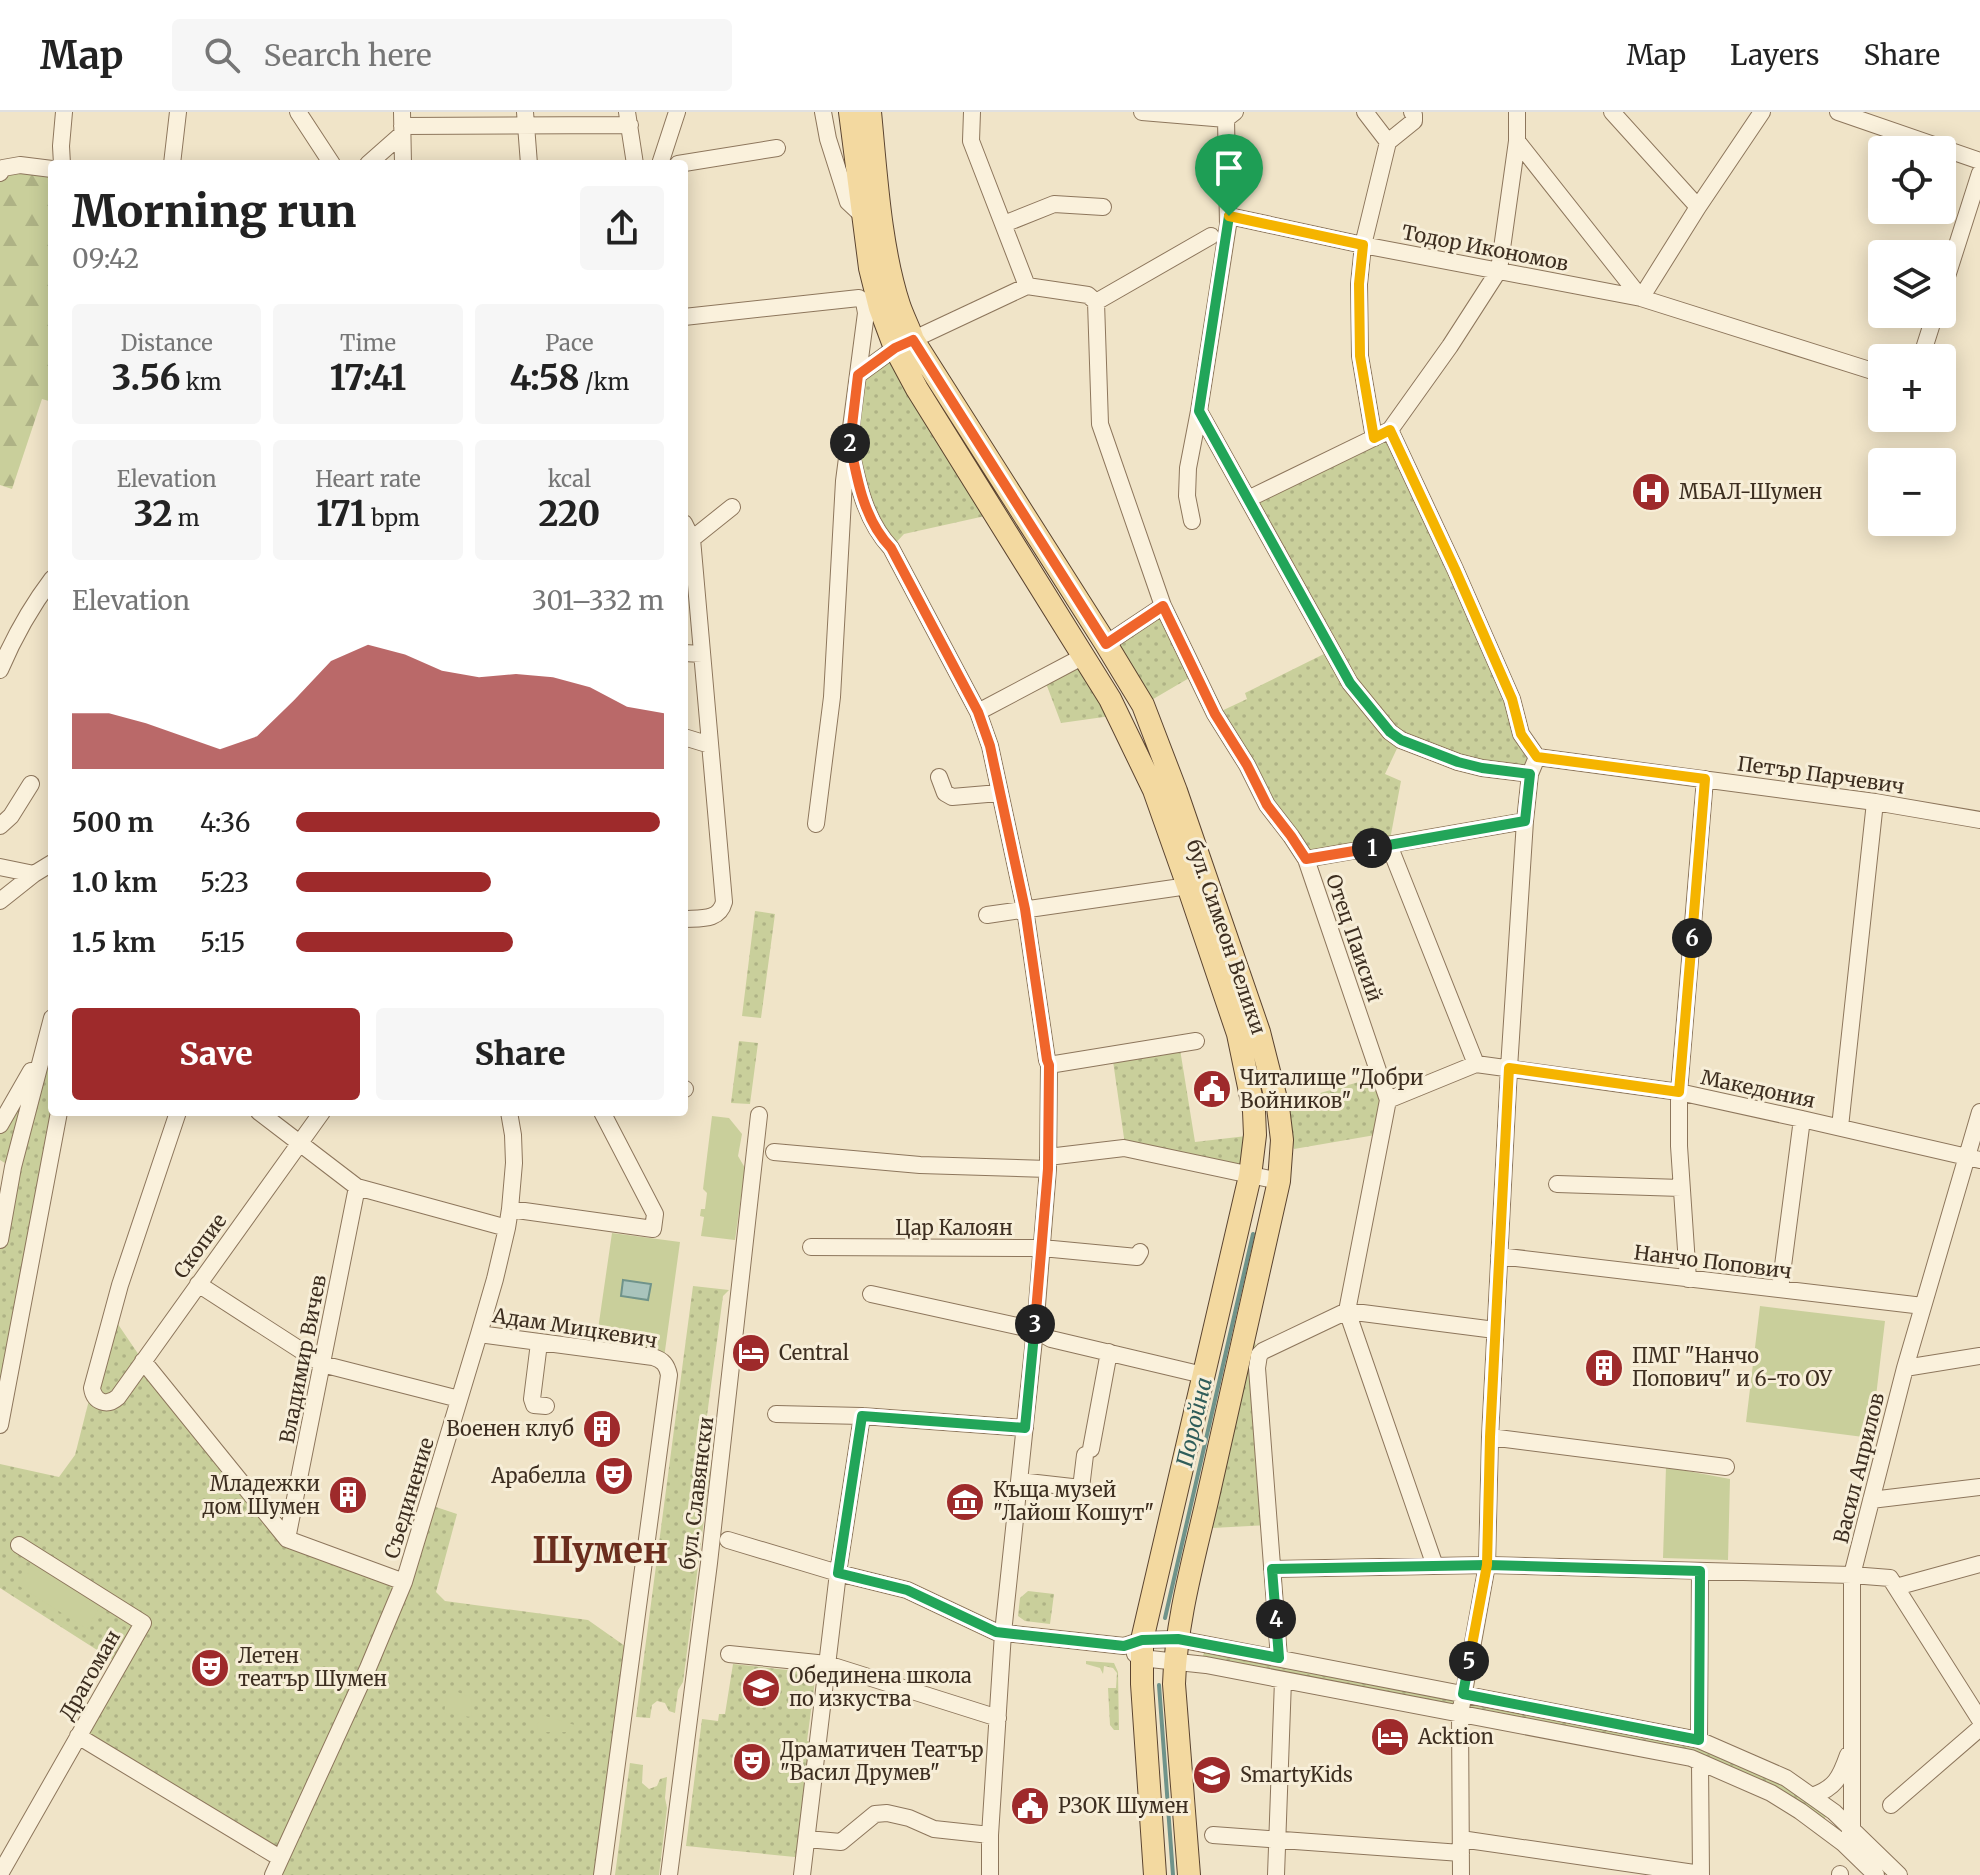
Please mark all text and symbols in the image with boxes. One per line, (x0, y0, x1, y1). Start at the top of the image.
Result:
search box (172, 19, 732, 91)
text: Map (40, 32, 124, 79)
icon: search (200, 33, 244, 77)
text: Search here (264, 36, 432, 74)
text: Map (1626, 37, 1686, 73)
text: Layers (1730, 37, 1819, 73)
text: Share (1863, 37, 1940, 73)
pin (1195, 134, 1263, 216)
map controls (1868, 136, 1956, 536)
button: locate (1868, 136, 1956, 224)
icon: arrive (1207, 146, 1251, 190)
text: Morning run (72, 184, 356, 239)
button: share (580, 186, 664, 270)
street label: Тодор Икономов (1400, 219, 1571, 276)
button: layers (1868, 240, 1956, 328)
text: 09:42 (72, 242, 139, 275)
text: Distance (121, 329, 213, 357)
text: Time (340, 329, 396, 357)
text: Pace (545, 329, 593, 357)
button: + (1868, 344, 1956, 432)
text: 3.56 (112, 357, 181, 399)
text: 17:41 (330, 357, 406, 399)
text: 4:58 (509, 357, 580, 399)
text: km (181, 368, 222, 396)
text: /km (580, 368, 629, 396)
pin: 2 (830, 423, 870, 463)
text: 2 (844, 429, 856, 457)
button: − (1868, 448, 1956, 536)
text: Elevation (117, 465, 217, 493)
text: Heart rate (315, 465, 421, 493)
text: kcal (548, 465, 591, 493)
hospital icon: МБАЛ-Шумен (1630, 471, 1672, 513)
place label: МБАЛ-Шумен (1679, 479, 1822, 504)
text: 32 (134, 493, 172, 535)
text: 171 (316, 493, 366, 535)
text: 220 (538, 493, 600, 535)
text: m (172, 504, 199, 532)
text: bpm (366, 504, 420, 532)
text: Elevation (72, 584, 190, 617)
text: 301–332 m (532, 584, 664, 617)
street label: Петър Парчевич (1736, 750, 1906, 799)
text: 500 m (72, 806, 154, 839)
text: 4:36 (200, 806, 251, 839)
pin: 1 (1352, 828, 1392, 868)
text: 1 (1367, 834, 1377, 862)
street label: бул. Симеон Велики (1181, 836, 1272, 1038)
text: 1.0 km (72, 866, 157, 899)
text: 5:23 (200, 866, 249, 899)
street label: Отец Паисий (1321, 871, 1388, 1005)
pin: 6 (1672, 918, 1712, 958)
text: 6 (1685, 924, 1699, 952)
text: 1.5 km (72, 926, 156, 959)
text: 5:15 (200, 926, 245, 959)
button: Save (72, 1008, 360, 1100)
button: Share (376, 1008, 664, 1100)
street label: Македония (1699, 1064, 1818, 1113)
place label: Читалище "Добри Войников" (1240, 1065, 1424, 1113)
public building icon: Читалище "Добри Войников" (1191, 1068, 1233, 1110)
street label: Скопие (168, 1208, 231, 1283)
street label: Цар Калоян (895, 1215, 1013, 1240)
street label: Нанчо Попович (1633, 1239, 1793, 1284)
street label: Владимир Вичев (274, 1272, 331, 1445)
street label: Адам Мицкевич (490, 1302, 659, 1353)
pin: 3 (1015, 1304, 1055, 1344)
text: 3 (1029, 1310, 1041, 1338)
hotel icon: Central (730, 1332, 772, 1374)
place label: Central (779, 1340, 849, 1365)
place label: ПМГ "Нанчо Попович" и 6-то ОУ (1632, 1343, 1832, 1391)
building icon: ПМГ "Нанчо Попович" и 6-то ОУ (1583, 1347, 1625, 1389)
water label: Поройна (1170, 1374, 1218, 1470)
street label: Васил Априлов (1828, 1390, 1889, 1546)
building icon: Военен клуб (581, 1408, 623, 1450)
street label: бул. Славянски (675, 1415, 718, 1571)
place label: Военен клуб (446, 1416, 574, 1441)
street label: Съединение (378, 1434, 439, 1561)
theatre icon: Арабелла (593, 1455, 635, 1497)
place label: Арабелла (490, 1463, 586, 1488)
place label: Младежки дом Шумен (202, 1471, 320, 1519)
building icon: Младежки дом Шумен (327, 1474, 369, 1516)
place label: Къща музей "Лайош Кошут" (993, 1477, 1154, 1525)
museum icon: Къща музей "Лайош Кошут" (944, 1481, 986, 1523)
district label: Шумен (532, 1528, 668, 1573)
pin: 4 (1256, 1599, 1296, 1639)
text: 4 (1269, 1605, 1283, 1633)
street label: Драгоман (54, 1625, 125, 1724)
pin: 5 (1449, 1641, 1489, 1681)
place label: Летен театър Шумен (238, 1643, 387, 1691)
theatre icon: Летен театър Шумен (189, 1647, 231, 1689)
text: 5 (1463, 1647, 1475, 1675)
place label: Обединена школа по изкуства (789, 1663, 972, 1711)
school or university icon: Обединена школа по изкуства (740, 1667, 782, 1709)
hotel icon: Acktion (1369, 1716, 1411, 1758)
place label: Acktion (1417, 1724, 1494, 1749)
place label: Драматичен Театър "Васил Друмев" (780, 1737, 984, 1785)
theatre icon: Драматичен Театър "Васил Друмев" (731, 1741, 773, 1783)
school or university icon: SmartyKids (1191, 1754, 1233, 1796)
place label: SmartyKids (1240, 1762, 1353, 1787)
public building icon: РЗОК Шумен (1009, 1785, 1051, 1827)
place label: РЗОК Шумен (1058, 1793, 1189, 1818)

